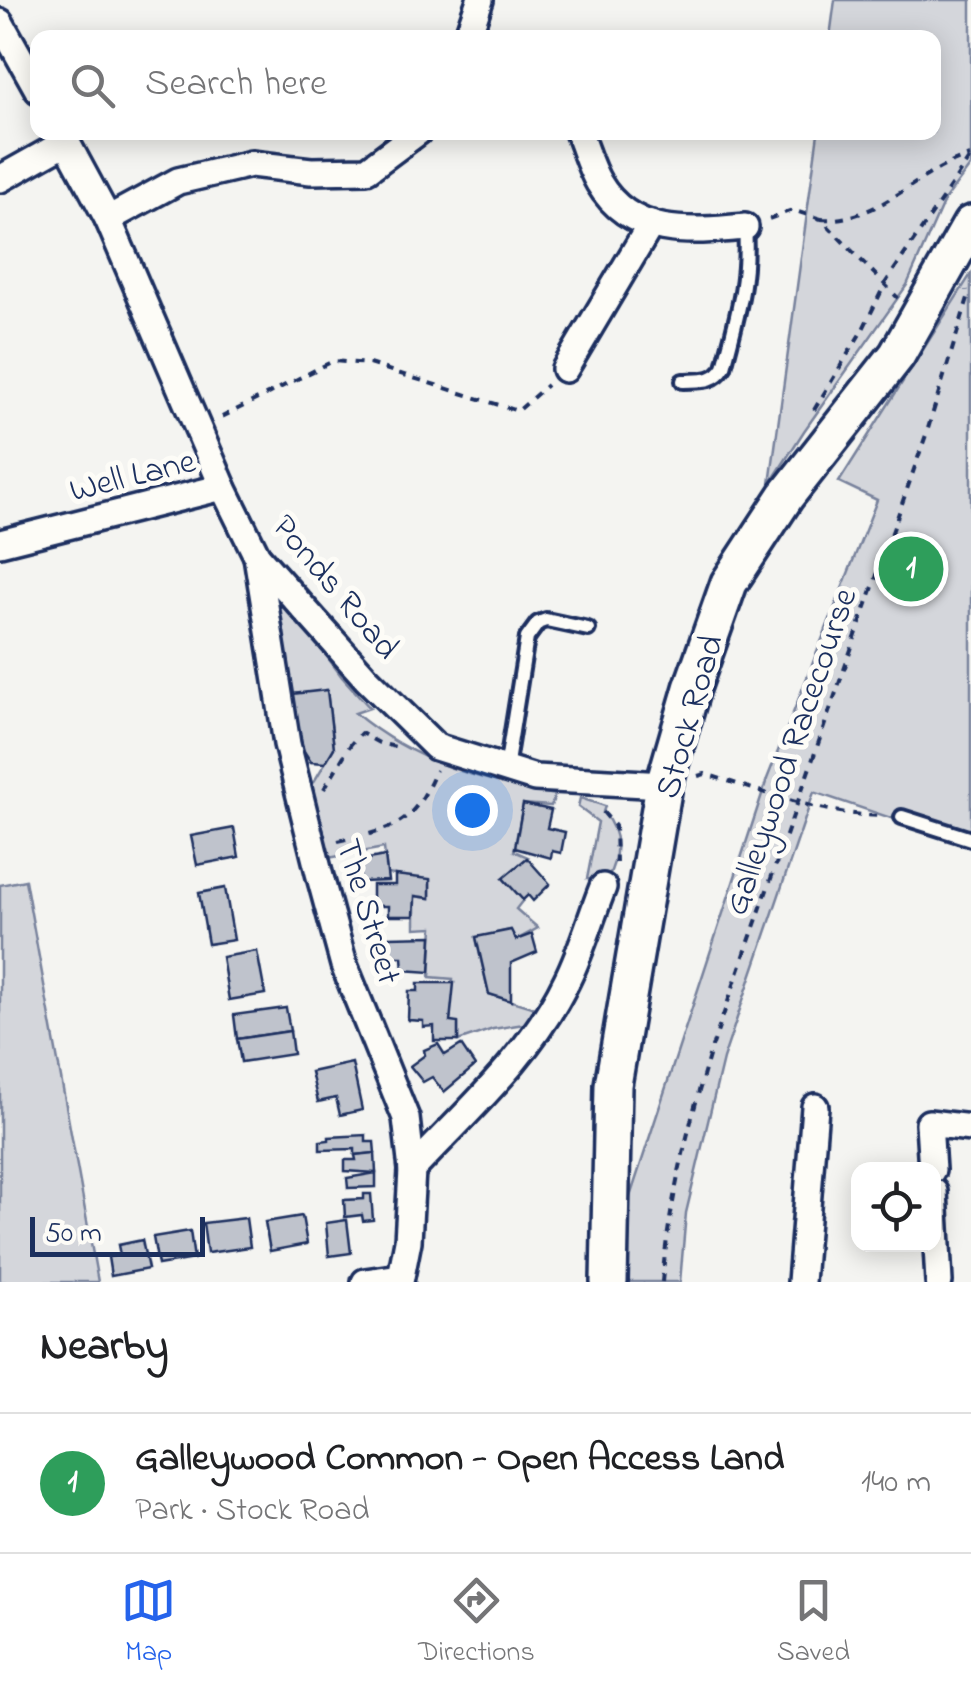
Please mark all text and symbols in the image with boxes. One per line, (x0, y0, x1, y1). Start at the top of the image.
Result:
search box (30, 30, 941, 140)
text: Search here (145, 57, 327, 113)
icon: search (65, 58, 120, 113)
street label: Well Lane (65, 437, 201, 518)
street label: Ponds Road (258, 504, 410, 672)
pin: 1 (878, 532, 944, 606)
street label: Galleywood Racecourse (712, 582, 872, 922)
street label: Stock Road (644, 629, 739, 805)
your location (447, 785, 498, 836)
street label: The Street (320, 833, 413, 991)
map controls (851, 1162, 941, 1252)
button: locate (851, 1162, 941, 1252)
scale bar (30, 1212, 205, 1256)
text: 50 m (45, 1214, 102, 1255)
text: Nearby (40, 1317, 168, 1378)
text: Galleywood Common - Open Access Land (135, 1432, 784, 1488)
text: 1 (67, 1460, 78, 1507)
text: 140 m (861, 1460, 931, 1507)
text: Park · Stock Road (135, 1488, 369, 1535)
tab: Map (121, 1573, 176, 1674)
tab: Directions (418, 1573, 535, 1674)
tab: Saved (777, 1573, 850, 1674)

